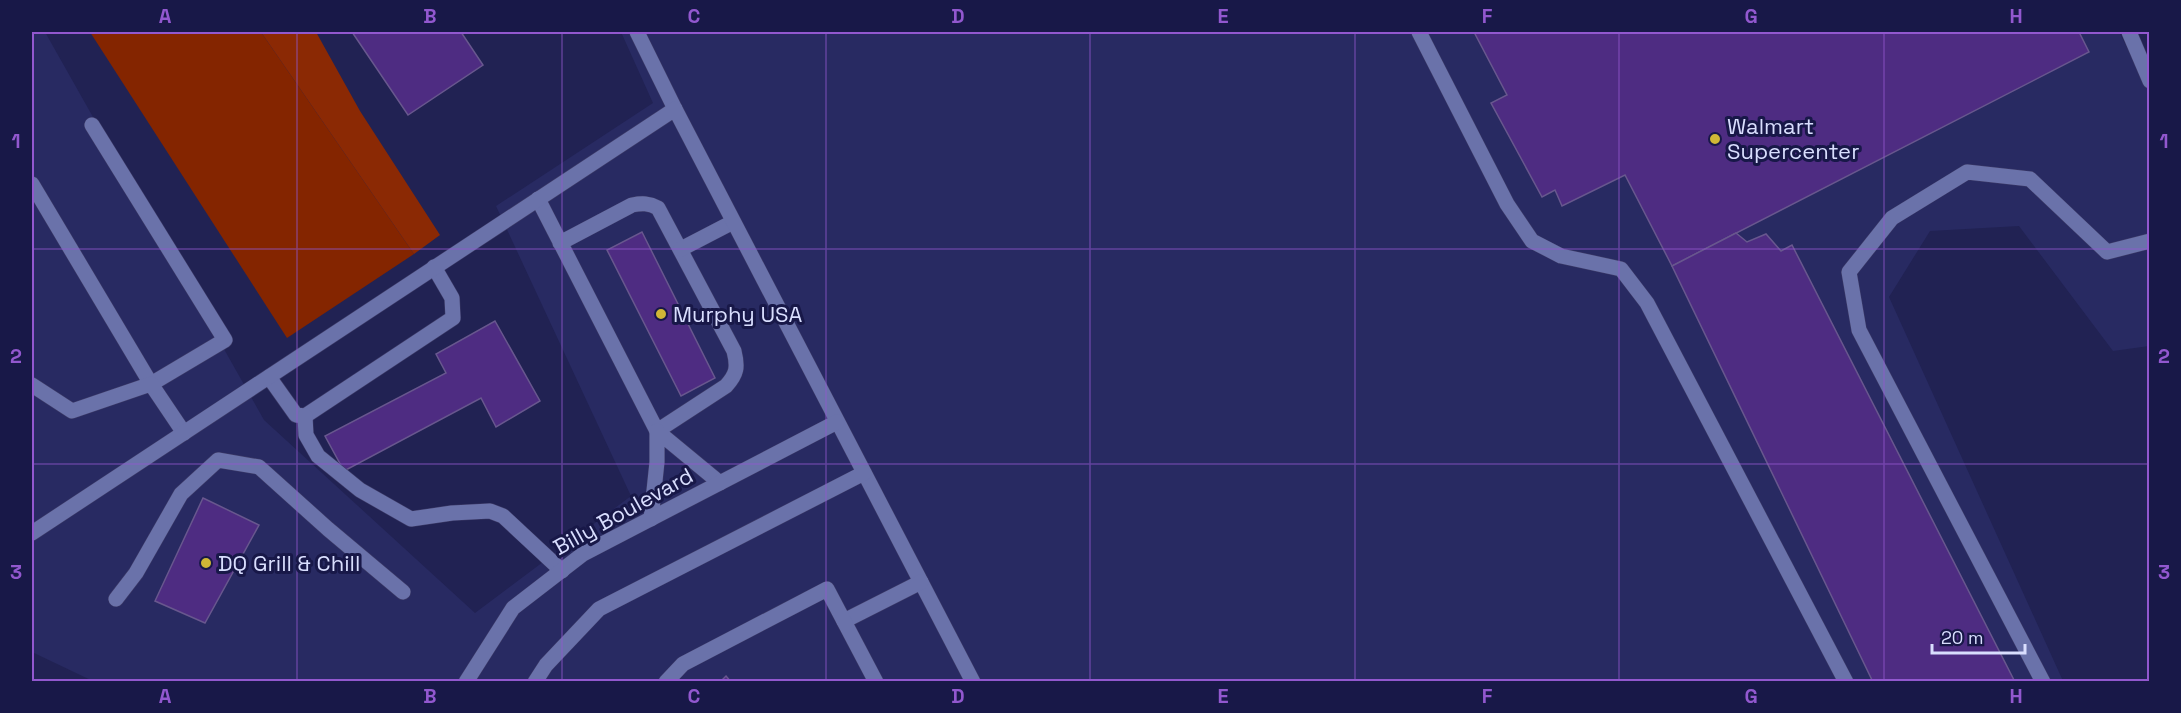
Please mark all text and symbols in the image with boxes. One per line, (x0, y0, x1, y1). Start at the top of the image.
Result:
text: A (159, 3, 172, 29)
text: B (423, 3, 437, 29)
text: C (688, 3, 701, 29)
text: D (951, 3, 965, 29)
text: E (1217, 3, 1229, 29)
text: F (1482, 3, 1493, 29)
text: G (1744, 3, 1758, 29)
text: H (2009, 3, 2023, 29)
place label: Walmart Supercenter (1727, 112, 1859, 165)
text: 1 (11, 128, 21, 154)
text: 1 (2159, 128, 2169, 154)
marker: Walmart Supercenter (1708, 132, 1722, 146)
place label: Murphy USA (673, 300, 802, 328)
marker: Murphy USA (654, 307, 668, 321)
text: 2 (10, 343, 22, 369)
text: 2 (2158, 343, 2170, 369)
street label: Billy Boulevard (548, 461, 698, 561)
place label: DQ Grill & Chill (218, 549, 360, 577)
marker: DQ Grill & Chill (199, 556, 213, 570)
text: 3 (10, 559, 22, 585)
text: 3 (2158, 559, 2170, 585)
scale bar (1932, 617, 2025, 655)
text: 20 m (1941, 626, 1984, 649)
text: A (159, 683, 172, 709)
text: B (423, 683, 437, 709)
text: C (688, 683, 701, 709)
text: D (951, 683, 965, 709)
text: E (1217, 683, 1229, 709)
text: F (1482, 683, 1493, 709)
text: G (1744, 683, 1758, 709)
text: H (2009, 683, 2023, 709)

